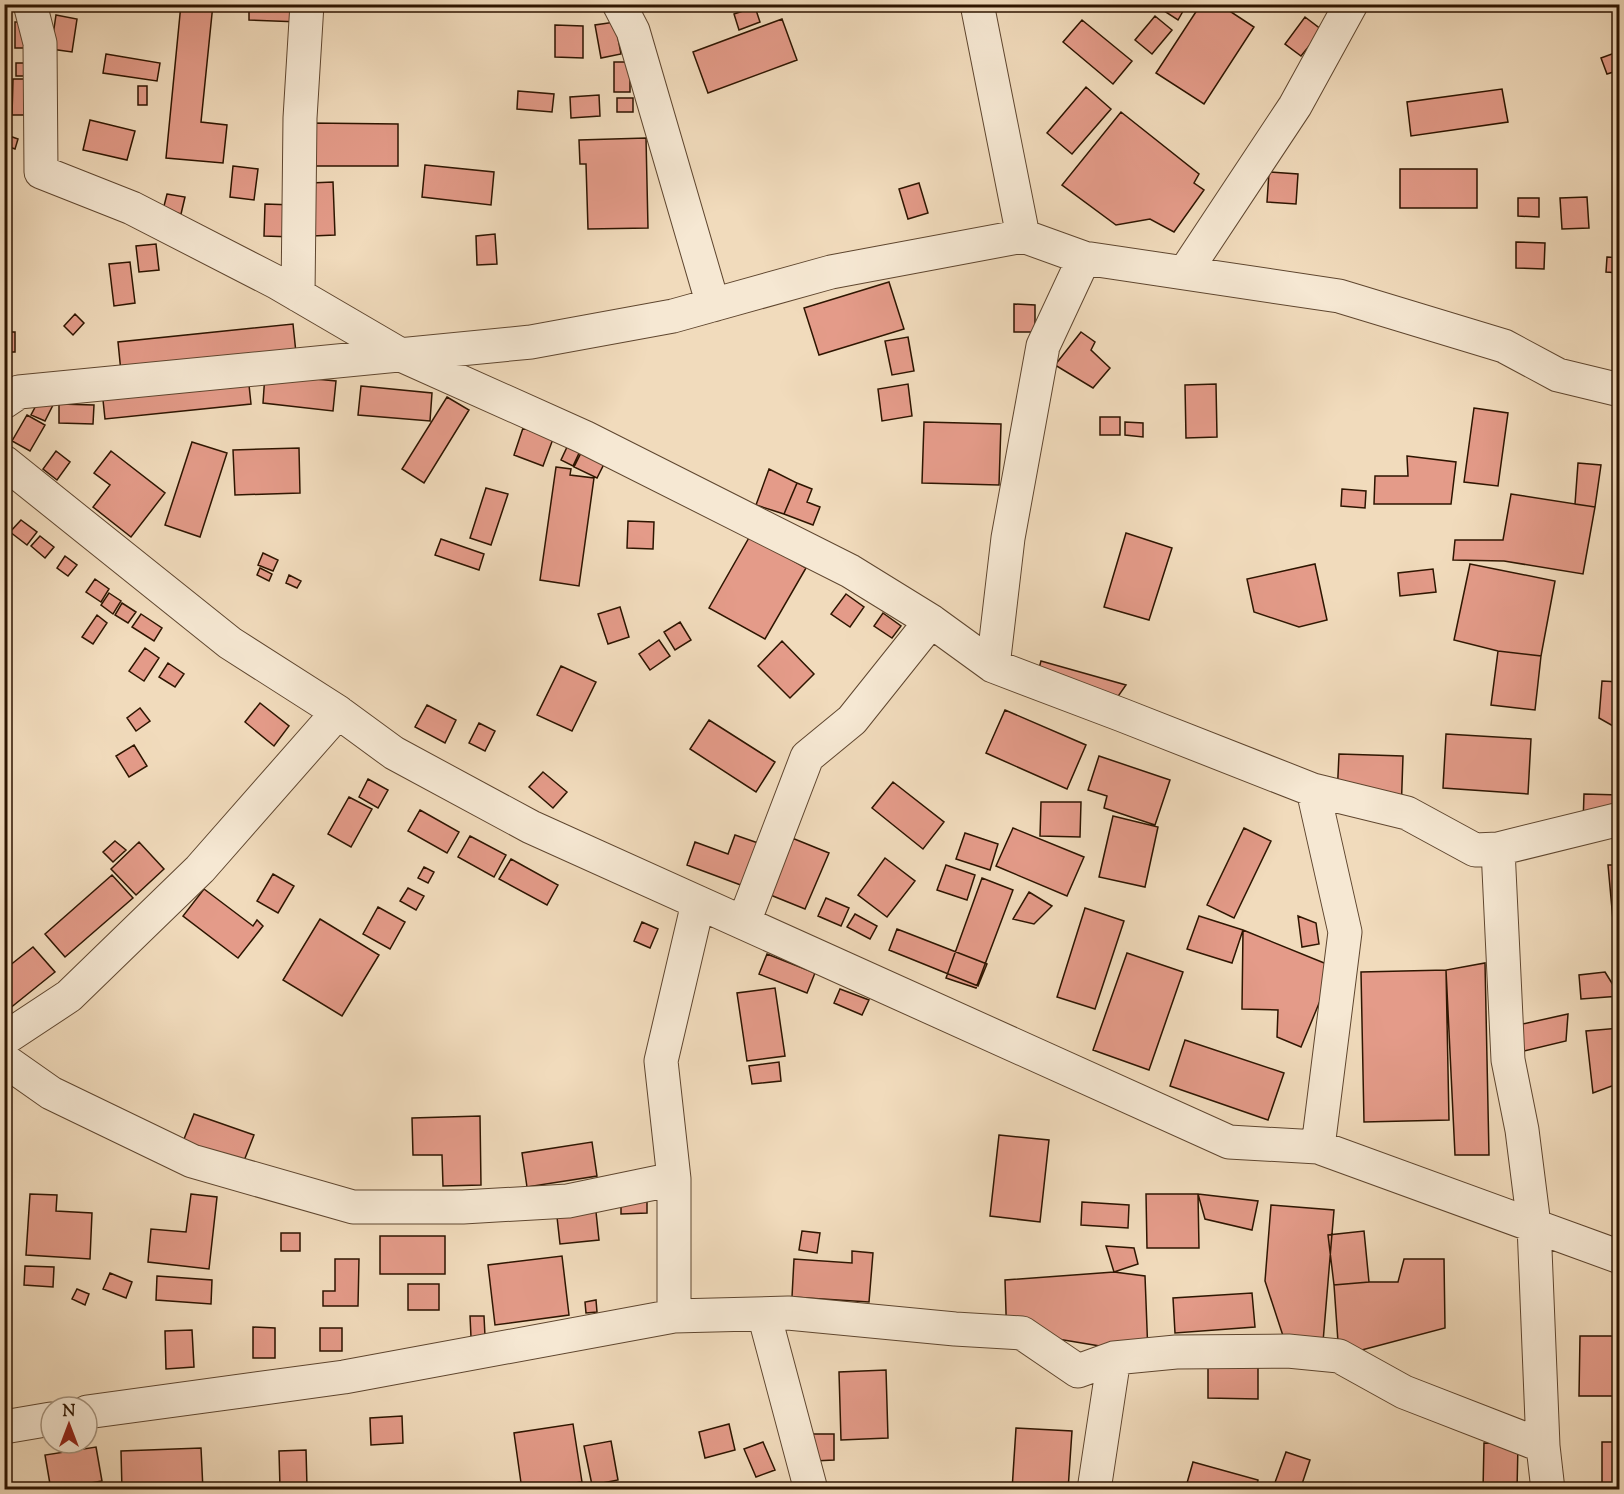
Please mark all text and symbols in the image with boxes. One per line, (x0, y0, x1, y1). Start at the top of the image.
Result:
north arrow (39, 1395, 99, 1455)
text: N (63, 1401, 76, 1424)

